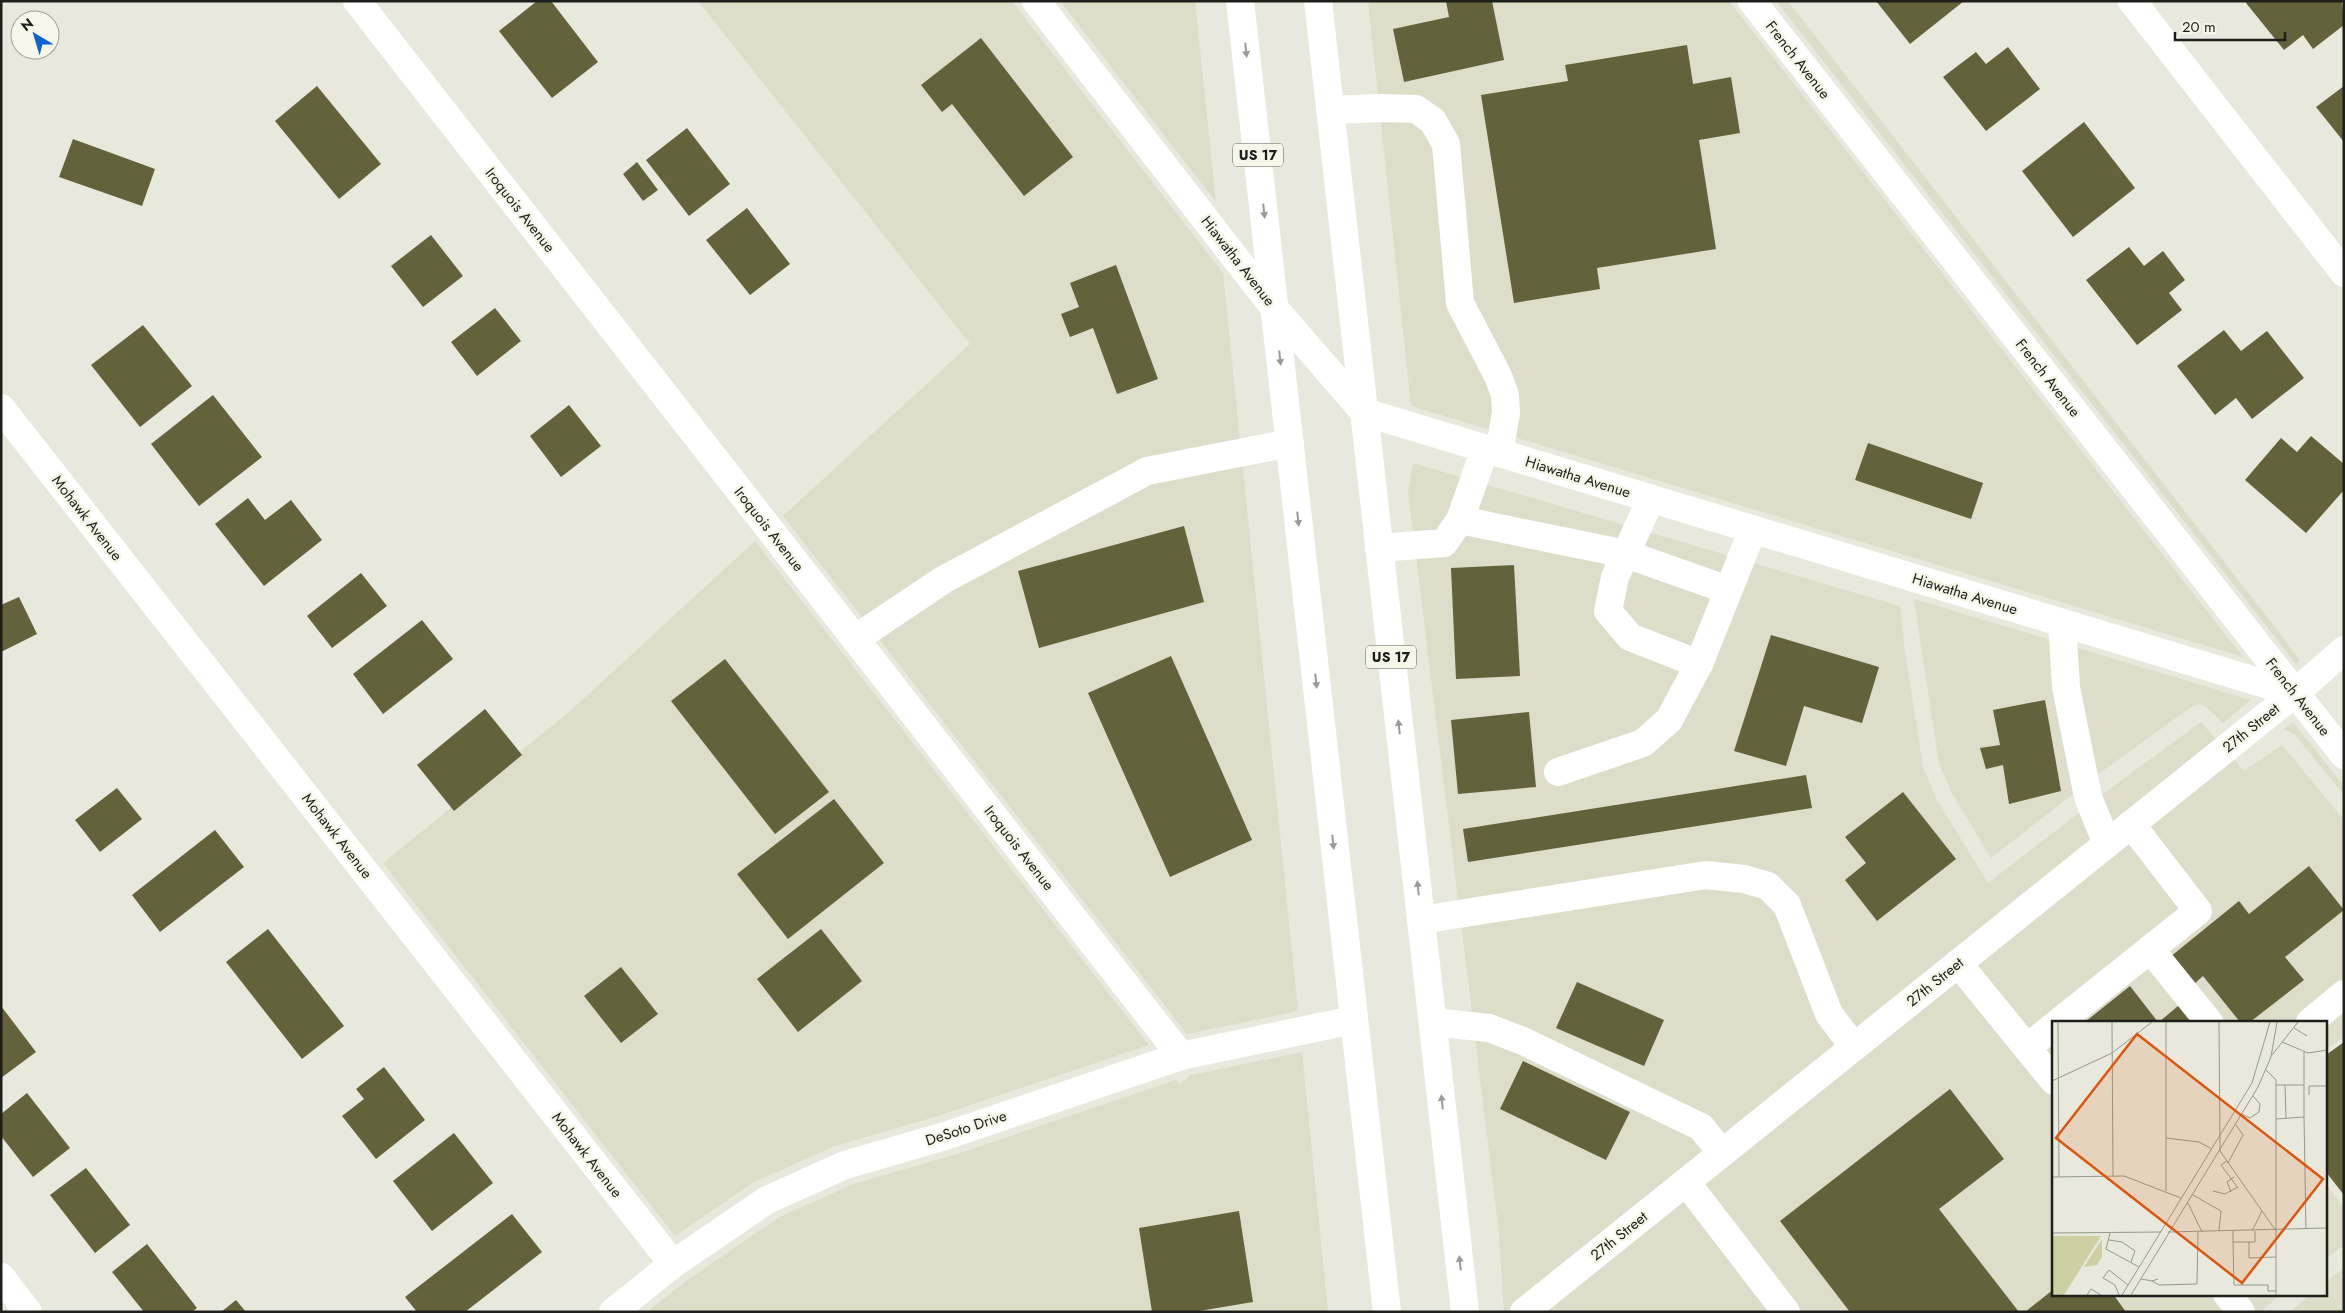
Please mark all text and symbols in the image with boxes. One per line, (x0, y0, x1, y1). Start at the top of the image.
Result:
north arrow (10, 10, 60, 60)
scale bar (2175, 10, 2285, 42)
text: N (16, 13, 38, 36)
street label: French Avenue (1760, 16, 1836, 104)
text: 20 m (2182, 16, 2216, 38)
one-way arrow (1242, 42, 1250, 58)
road number: US 17 (1233, 144, 1283, 166)
street label: Iroquois Avenue (480, 163, 560, 257)
one-way arrow (1260, 203, 1268, 219)
street label: Hiawatha Avenue (1196, 211, 1280, 311)
street label: French Avenue (2010, 334, 2086, 422)
one-way arrow (1276, 350, 1284, 366)
street label: Hiawatha Avenue (1523, 451, 1634, 504)
street label: Mohawk Avenue (47, 470, 128, 566)
street label: Iroquois Avenue (729, 482, 809, 576)
one-way arrow (1294, 512, 1302, 528)
street label: Hiawatha Avenue (1910, 568, 2021, 621)
road number: US 17 (1366, 646, 1416, 669)
street label: French Avenue (2260, 653, 2336, 741)
one-way arrow (1312, 673, 1320, 689)
street label: 27th Street (2218, 698, 2285, 758)
one-way arrow (1395, 718, 1403, 734)
street label: Mohawk Avenue (297, 788, 378, 884)
street label: Iroquois Avenue (979, 801, 1059, 895)
one-way arrow (1329, 835, 1337, 851)
one-way arrow (1414, 880, 1422, 896)
street label: 27th Street (1902, 952, 1969, 1012)
inset map (2052, 1021, 2328, 1296)
one-way arrow (1438, 1094, 1446, 1110)
street label: DeSoto Drive (923, 1104, 1010, 1151)
street label: Mohawk Avenue (547, 1107, 628, 1203)
street label: 27th Street (1586, 1206, 1653, 1266)
one-way arrow (1456, 1255, 1464, 1271)

